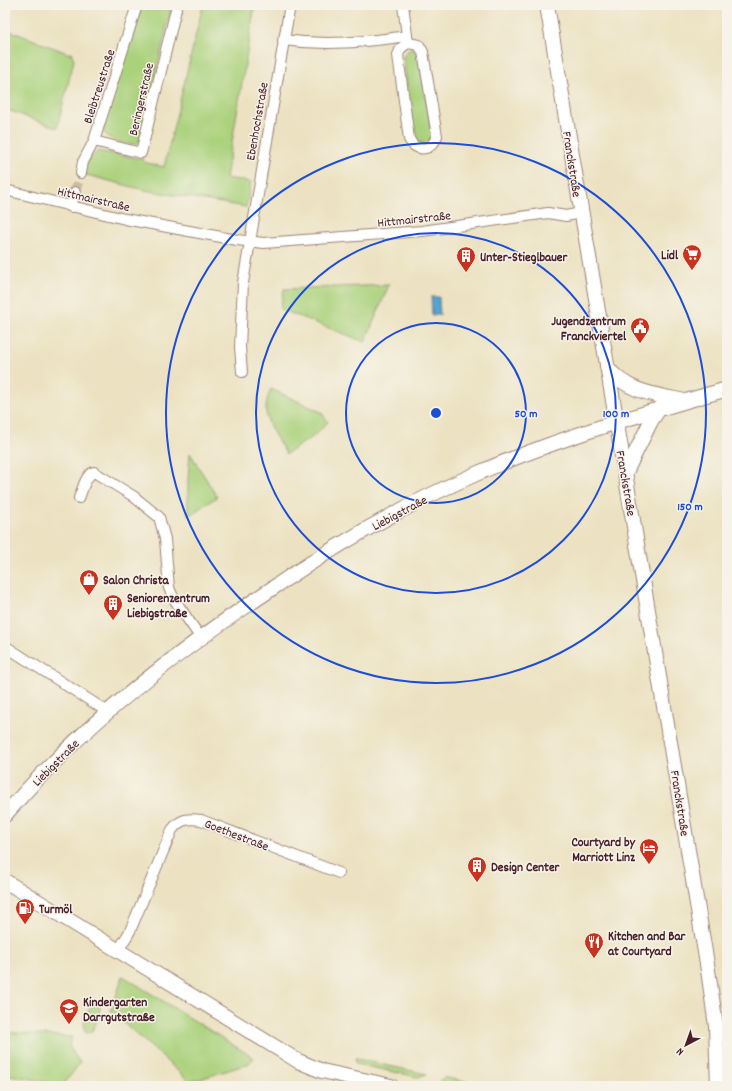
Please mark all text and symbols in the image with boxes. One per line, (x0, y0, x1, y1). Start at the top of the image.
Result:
street label: Bleibtreustraße (79, 47, 121, 126)
street label: Beringerstraße (125, 61, 160, 138)
street label: Ebenhochstraße (242, 80, 275, 162)
street label: Franckstraße (556, 130, 585, 199)
street label: Hittmairstraße (55, 183, 132, 218)
street label: Hittmairstraße (376, 207, 452, 234)
supermarket icon: Lidl (681, 243, 703, 271)
building icon: Unter-Stieglbauer (455, 245, 477, 273)
place label: Lidl (661, 247, 679, 266)
place label: Unter-Stieglbauer (480, 249, 569, 268)
place label: Jugendzentrum Franckviertel (551, 313, 627, 347)
public building icon: Jugendzentrum Franckviertel (629, 316, 651, 344)
centre of rings (429, 406, 443, 420)
text: 50 m (514, 406, 538, 423)
text: 100 m (603, 406, 629, 423)
street label: Franckstraße (609, 449, 640, 518)
street label: Liebigstraße (369, 492, 431, 537)
text: 150 m (677, 499, 703, 516)
shop icon: Salon Christa (78, 568, 100, 596)
place label: Salon Christa (103, 572, 170, 591)
place label: Seniorenzentrum Liebigstraße (127, 590, 210, 624)
building icon: Seniorenzentrum Liebigstraße (102, 593, 124, 621)
street label: Liebigstraße (29, 736, 85, 792)
street label: Franckstraße (664, 769, 693, 838)
street label: Goethestraße (201, 815, 271, 857)
place label: Courtyard by Marriott Linz (571, 834, 636, 868)
hotel icon: Courtyard by Marriott Linz (638, 837, 660, 865)
building icon: Design Center (466, 855, 488, 883)
place label: Design Center (491, 859, 561, 878)
fuel station icon: Turmöl (14, 897, 36, 925)
place label: Turmöl (39, 901, 73, 920)
place label: Kitchen and Bar at Courtyard (608, 928, 687, 962)
restaurant icon: Kitchen and Bar at Courtyard (583, 931, 605, 959)
place label: Kindergarten Darrgutstraße (83, 994, 155, 1028)
school or university icon: Kindergarten Darrgutstraße (58, 997, 80, 1025)
north arrow (666, 1025, 706, 1065)
text: N (673, 1043, 688, 1059)

